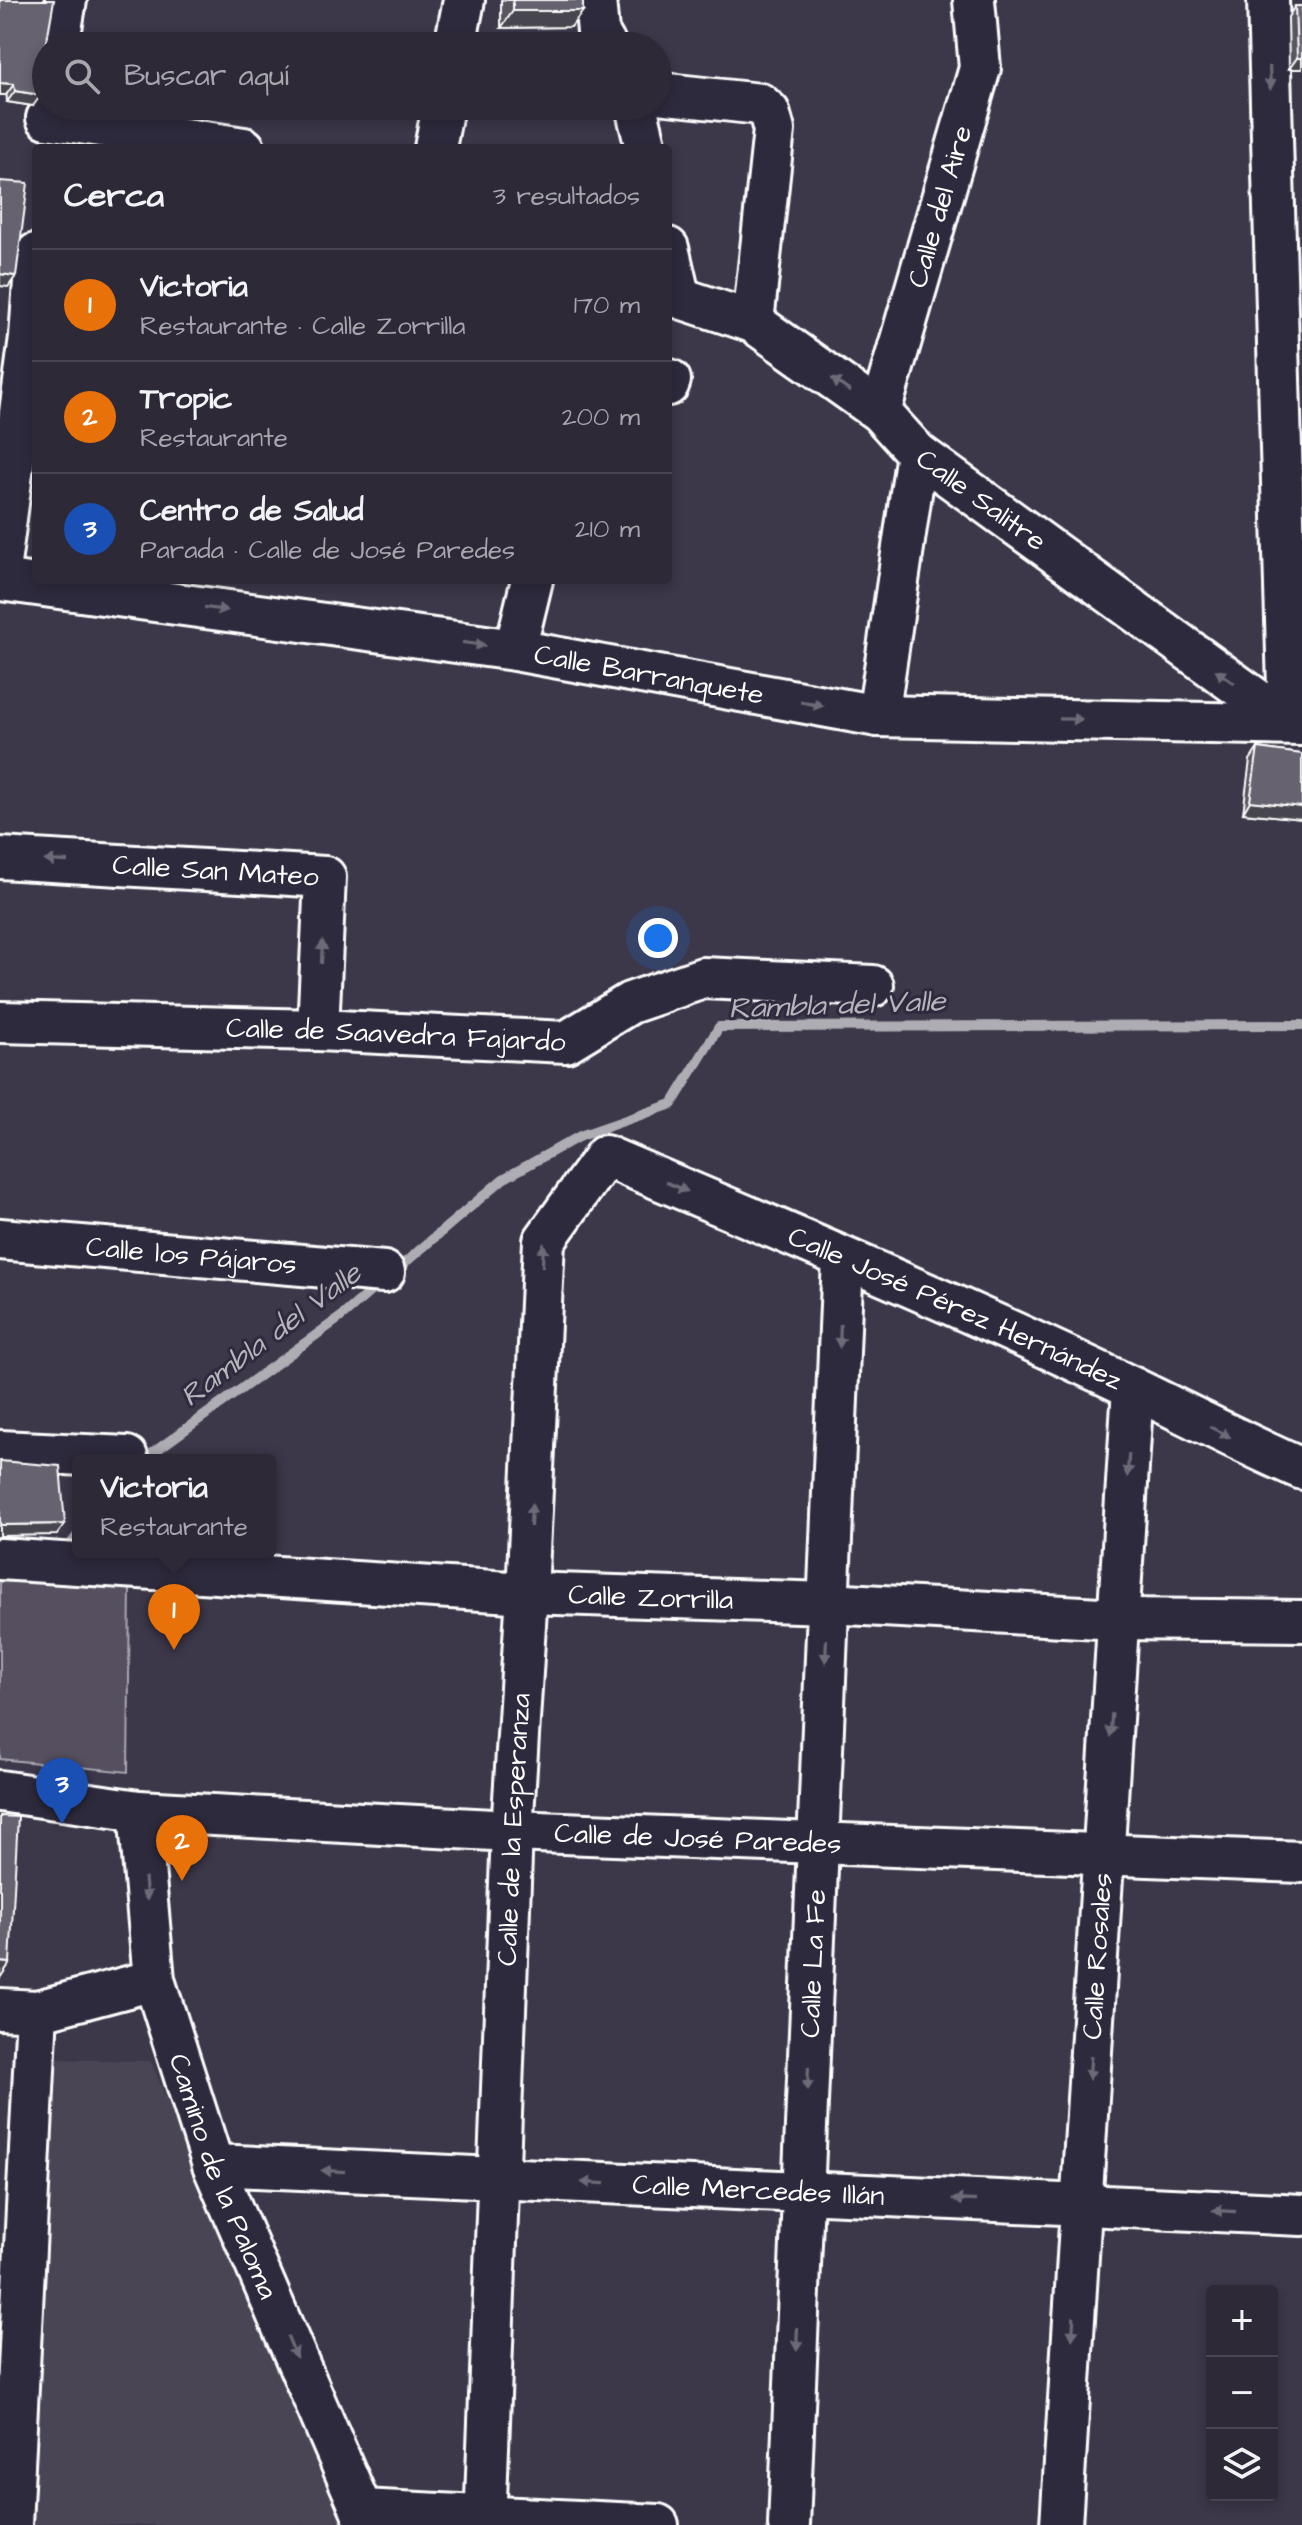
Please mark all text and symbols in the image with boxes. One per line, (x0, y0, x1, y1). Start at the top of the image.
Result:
search box (32, 32, 672, 120)
icon: search (60, 54, 104, 98)
text: Buscar aquí (124, 55, 289, 97)
one-way arrow (1264, 66, 1277, 91)
street label: Calle del Aire (898, 121, 982, 292)
text: Cerca (64, 172, 164, 220)
text: 3 resultados (493, 178, 640, 214)
text: Victoria (140, 266, 248, 308)
text: 1 (88, 287, 92, 323)
text: 170 m (574, 287, 640, 323)
text: Restaurante · Calle Zorrilla (140, 308, 466, 344)
text: Tropic (140, 378, 232, 420)
one-way arrow (831, 378, 852, 393)
text: 2 (83, 399, 97, 435)
text: 200 m (562, 399, 640, 435)
text: Restaurante (140, 420, 288, 456)
street label: Calle Salitre (908, 439, 1054, 560)
text: Centro de Salud (140, 490, 364, 532)
text: 3 (83, 511, 97, 547)
text: 210 m (575, 511, 640, 547)
text: Parada · Calle de José Paredes (140, 532, 515, 568)
one-way arrow (204, 603, 229, 616)
street label: Calle Barranquete (531, 634, 767, 714)
one-way arrow (462, 638, 487, 651)
one-way arrow (1215, 670, 1236, 685)
one-way arrow (800, 699, 825, 711)
one-way arrow (1059, 713, 1084, 726)
street label: Calle San Mateo (111, 845, 320, 896)
one-way arrow (43, 855, 68, 868)
your location (638, 918, 678, 958)
one-way arrow (315, 939, 328, 964)
water label: Rambla del Valle (728, 980, 948, 1030)
street label: Calle de Saavedra Fajardo (225, 1008, 567, 1061)
one-way arrow (665, 1180, 689, 1193)
street label: Calle José Pérez Hernández (782, 1217, 1129, 1400)
street label: Calle los Pájaros (84, 1227, 298, 1284)
one-way arrow (537, 1242, 550, 1267)
water label: Rambla del Valle (172, 1252, 372, 1417)
one-way arrow (833, 1324, 846, 1349)
one-way arrow (1208, 1425, 1231, 1439)
one-way arrow (1121, 1453, 1134, 1478)
popup (72, 1454, 276, 1558)
text: Victoria (100, 1467, 208, 1509)
one-way arrow (525, 1502, 538, 1527)
text: Restaurante (100, 1509, 248, 1545)
street label: Calle Zorrilla (568, 1575, 734, 1619)
pin: 1 (148, 1584, 200, 1650)
one-way arrow (820, 1639, 833, 1664)
street label: Calle de la Esperanza (487, 1692, 540, 1967)
one-way arrow (1104, 1713, 1117, 1738)
pin: 3 (36, 1758, 88, 1824)
street label: Calle de José Paredes (554, 1813, 842, 1863)
pin: 2 (156, 1815, 208, 1881)
street label: Calle Rosales (1072, 1872, 1122, 2041)
one-way arrow (140, 1877, 153, 1902)
street label: Calle La Fe (790, 1888, 836, 2039)
street label: Camino de la Paloma (159, 2049, 288, 2305)
one-way arrow (1083, 2056, 1096, 2081)
one-way arrow (802, 2067, 815, 2092)
one-way arrow (320, 2164, 345, 2177)
street label: Calle Mercedes Illán (632, 2165, 885, 2215)
one-way arrow (580, 2176, 605, 2189)
one-way arrow (951, 2193, 976, 2206)
one-way arrow (1211, 2205, 1236, 2218)
map controls (1206, 2285, 1278, 2501)
button: + (1206, 2285, 1278, 2357)
one-way arrow (1066, 2316, 1079, 2341)
one-way arrow (791, 2327, 804, 2352)
one-way arrow (285, 2335, 298, 2359)
button: − (1206, 2357, 1278, 2429)
button: layers (1206, 2429, 1278, 2501)

